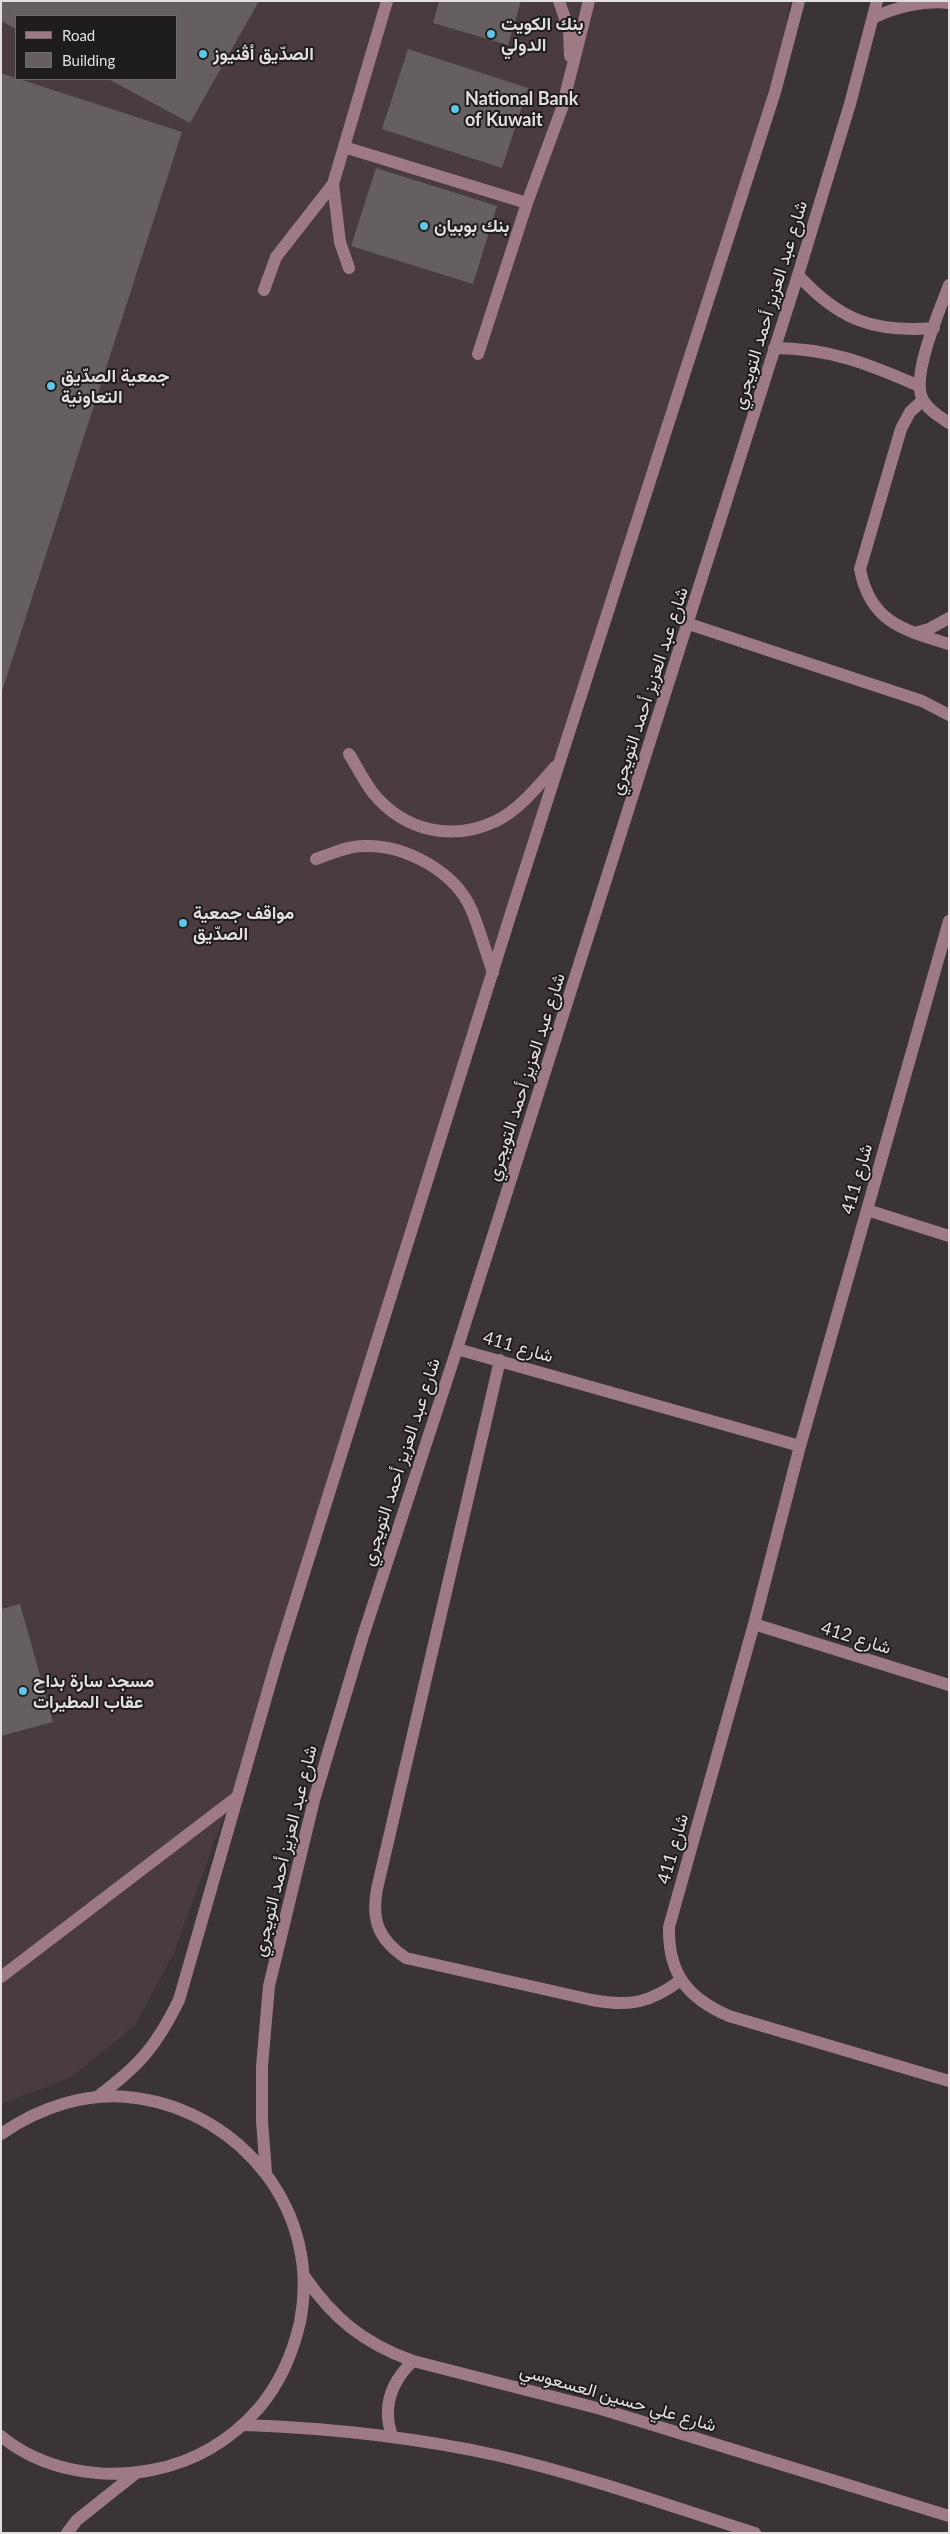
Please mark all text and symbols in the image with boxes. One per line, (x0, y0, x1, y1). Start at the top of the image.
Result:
place label: بنك الكويت الدولي (501, 13, 584, 56)
legend (15, 15, 178, 80)
text: Road (62, 26, 95, 44)
marker: بنك الكويت الدولي (485, 28, 497, 40)
place label: الصدّيق أڤنيوز (213, 43, 314, 65)
marker: الصدّيق أڤنيوز (197, 48, 209, 60)
text: Building (62, 51, 115, 69)
place label: National Bank of Kuwait (465, 88, 578, 130)
marker: National Bank of Kuwait (449, 103, 461, 115)
street label: شارع عبد العزيز أحمد التويجري (728, 198, 812, 412)
place label: بنك بوبيان (434, 215, 510, 237)
marker: بنك بوبيان (418, 220, 430, 232)
place label: جمعية الصدّيق التعاونية (61, 365, 169, 408)
marker: جمعية الصدّيق التعاونية (45, 380, 57, 392)
street label: شارع عبد العزيز أحمد التويجري (605, 584, 693, 798)
place label: مواقف جمعية الصدّيق (193, 902, 294, 944)
marker: مواقف جمعية الصدّيق (177, 917, 189, 929)
street label: شارع عبد العزيز أحمد التويجري (482, 970, 570, 1184)
street label: شارع 411 (837, 1141, 877, 1217)
street label: شارع 411 (480, 1327, 556, 1367)
street label: شارع عبد العزيز أحمد التويجري (357, 1355, 445, 1569)
street label: شارع 412 (818, 1617, 894, 1659)
place label: مسجد سارة بداح عقاب المطيرات (33, 1670, 154, 1712)
marker: مسجد سارة بداح عقاب المطيرات (17, 1685, 29, 1697)
street label: شارع عبد العزيز أحمد التويجري (248, 1743, 322, 1959)
street label: شارع 411 (653, 1811, 693, 1887)
street label: شارع علي حسين العسعوسي (517, 2360, 719, 2436)

